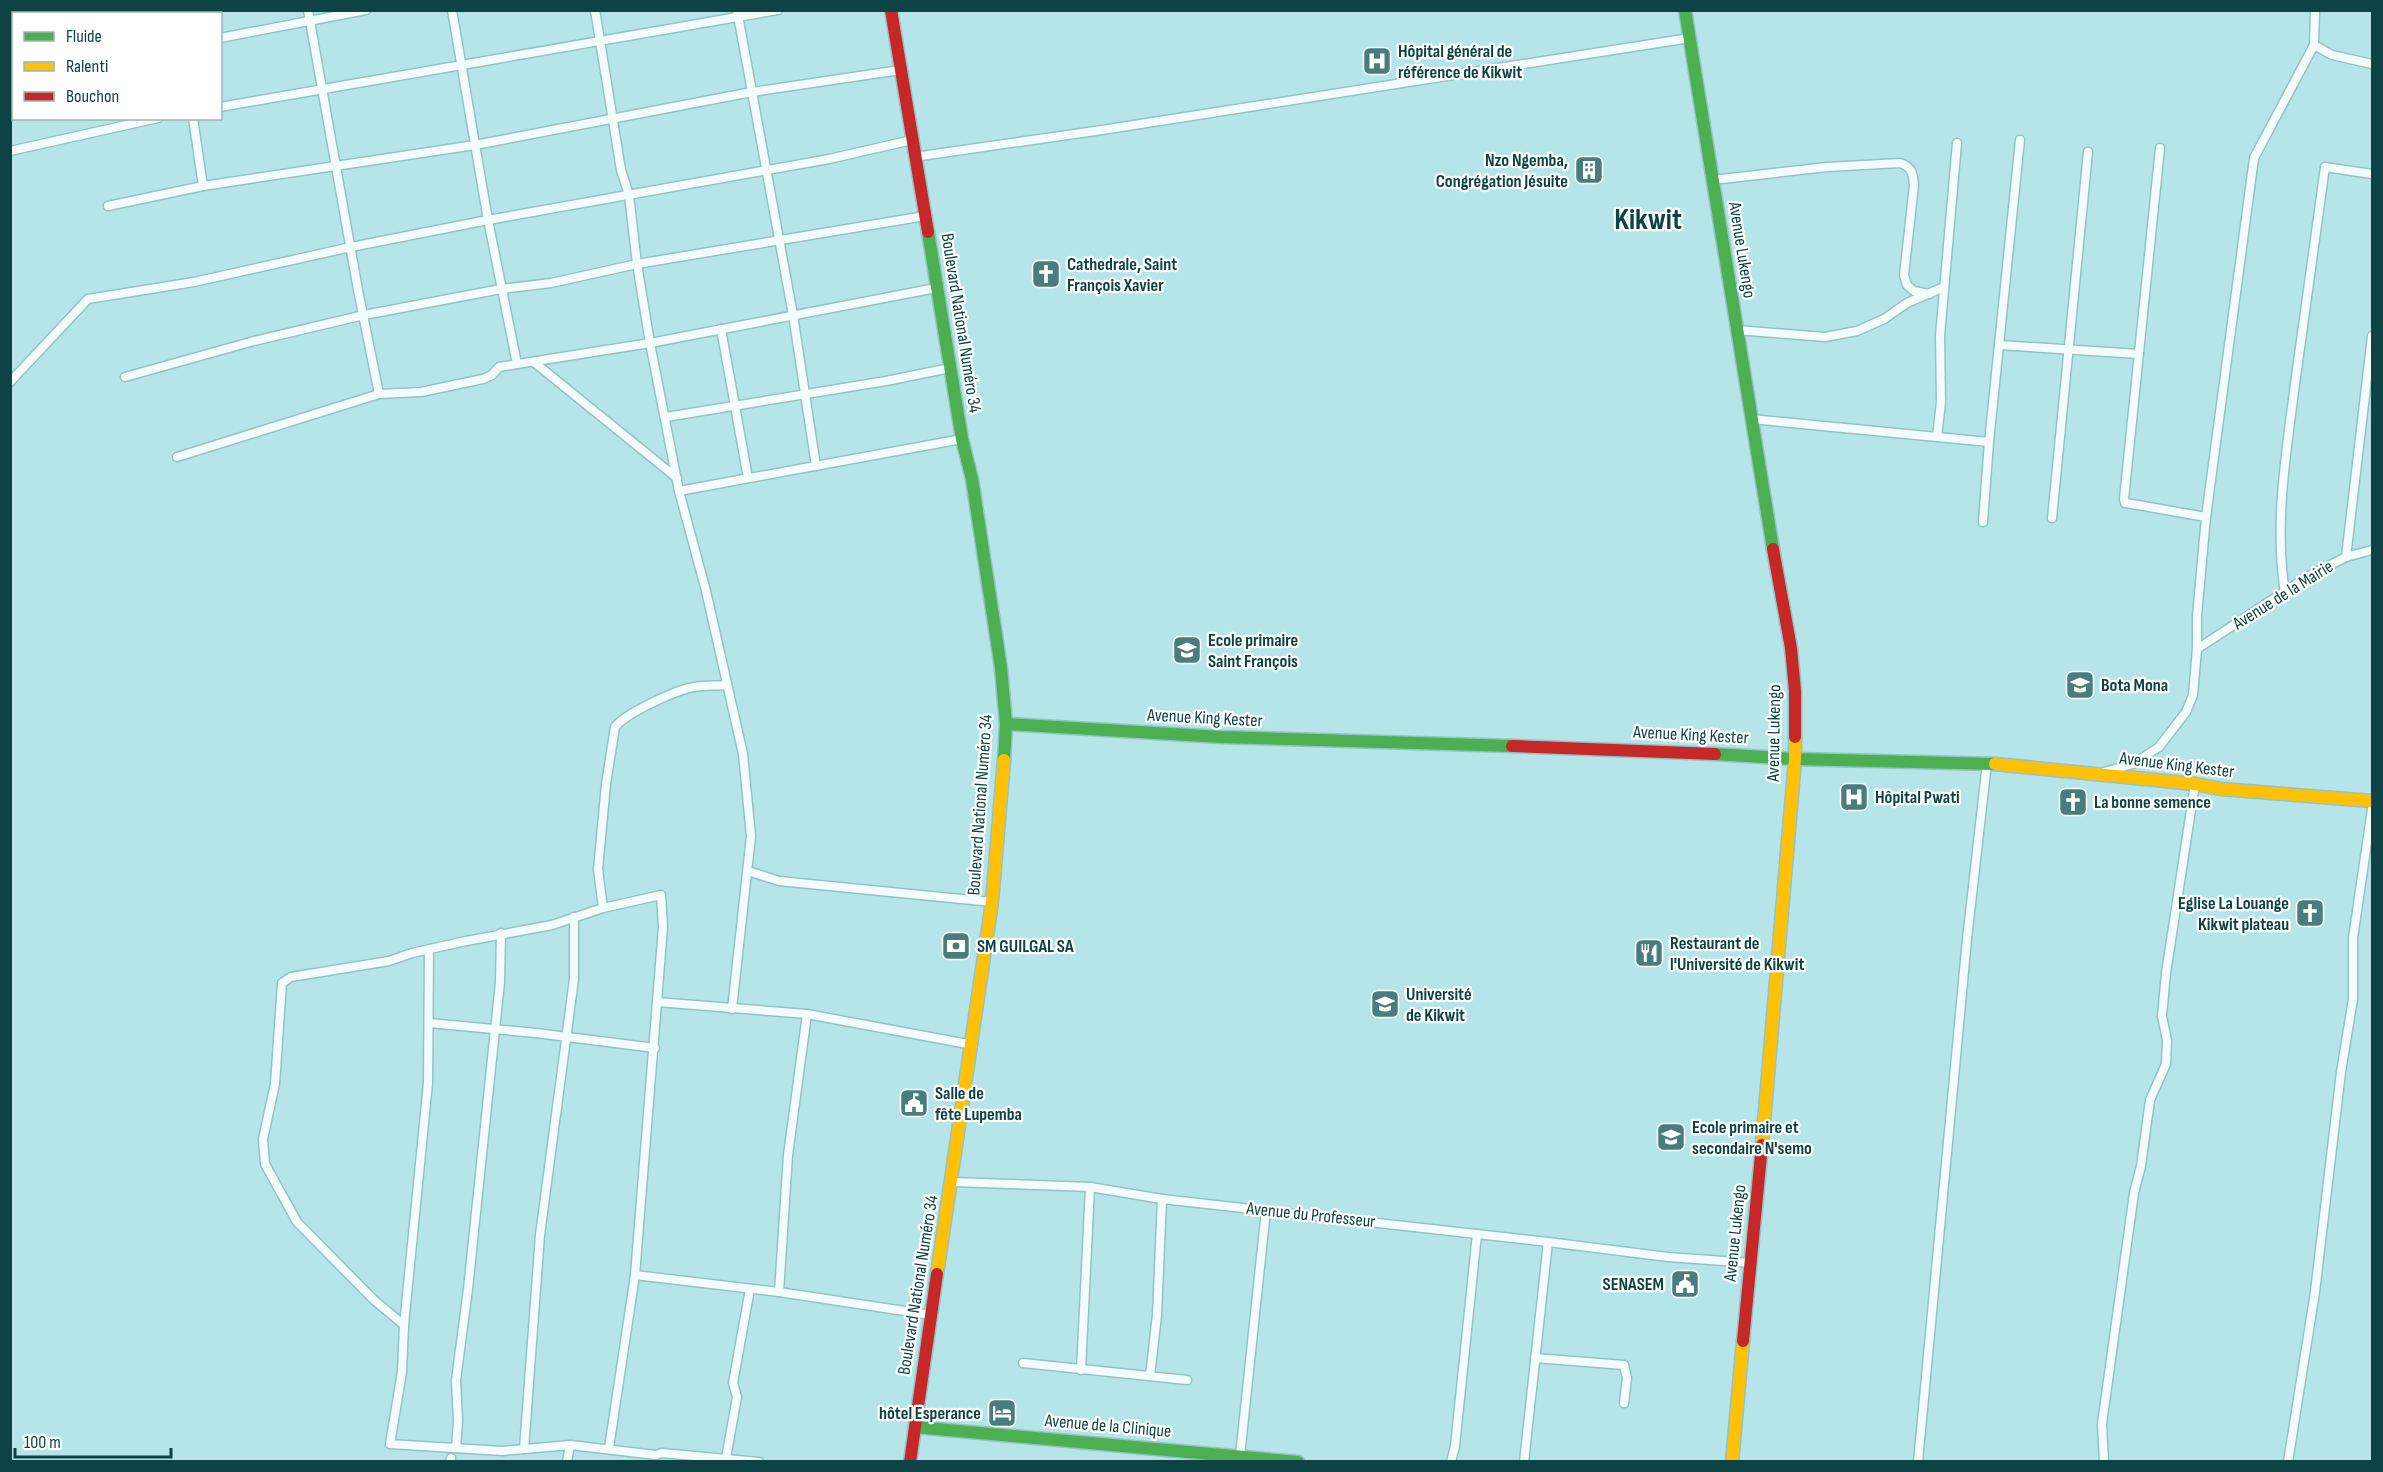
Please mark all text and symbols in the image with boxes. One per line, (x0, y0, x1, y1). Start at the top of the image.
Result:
legend (12, 12, 222, 120)
text: Fluide (66, 26, 102, 47)
place label: Hôpital général de référence de Kikwit (1398, 41, 1522, 83)
hospital icon: Hôpital général de référence de Kikwit (1361, 45, 1393, 77)
text: Ralenti (66, 56, 108, 77)
text: Bouchon (66, 86, 119, 107)
place label: Nzo Ngemba, Congrégation Jésuite (1436, 150, 1568, 192)
building icon: Nzo Ngemba, Congrégation Jésuite (1573, 154, 1605, 186)
street label: Avenue Lukengo (1724, 199, 1760, 300)
district label: Kikwit (1614, 202, 1682, 238)
street label: Boulevard National Numéro 34 (936, 232, 986, 415)
place label: Cathedrale, Saint François Xavier (1067, 254, 1177, 296)
church icon: Cathedrale, Saint François Xavier (1030, 258, 1062, 290)
street label: Avenue de la Mairie (2228, 556, 2337, 635)
place label: Ecole primaire Saint François (1208, 630, 1298, 672)
school or university icon: Ecole primaire Saint François (1171, 634, 1203, 666)
school or university icon: Bota Mona (2064, 669, 2096, 701)
place label: Bota Mona (2101, 675, 2168, 696)
street label: Avenue Lukengo (1763, 684, 1785, 783)
street label: Avenue King Kester (1146, 704, 1263, 732)
street label: Boulevard National Numéro 34 (963, 713, 997, 896)
street label: Avenue King Kester (1632, 721, 1749, 749)
street label: Avenue King Kester (2117, 747, 2236, 782)
hospital icon: Hôpital Pwati (1838, 781, 1870, 813)
church icon: La bonne semence (2057, 786, 2089, 818)
place label: Hôpital Pwati (1875, 787, 1960, 808)
place label: La bonne semence (2094, 792, 2211, 813)
place label: Eglise La Louange Kikwit plateau (2178, 893, 2289, 935)
church icon: Eglise La Louange Kikwit plateau (2294, 897, 2326, 929)
bank icon: SM GUILGAL SA (940, 930, 972, 962)
place label: Restaurant de l'Université de Kikwit (1670, 933, 1804, 975)
place label: SM GUILGAL SA (977, 936, 1074, 957)
restaurant icon: Restaurant de l'Université de Kikwit (1633, 937, 1665, 969)
place label: Université de Kikwit (1406, 984, 1472, 1026)
school or university icon: Université de Kikwit (1369, 988, 1401, 1020)
place label: Salle de fête Lupemba (935, 1083, 1022, 1125)
public building icon: Salle de fête Lupemba (898, 1087, 930, 1119)
place label: Ecole primaire et secondaire N'semo (1692, 1117, 1812, 1159)
school or university icon: Ecole primaire et secondaire N'semo (1655, 1121, 1687, 1153)
street label: Avenue Lukengo (1719, 1184, 1751, 1283)
street label: Boulevard National Numéro 34 (893, 1193, 943, 1376)
street label: Avenue du Professeur (1245, 1198, 1376, 1232)
public building icon: SENASEM (1669, 1268, 1701, 1300)
place label: SENASEM (1603, 1274, 1664, 1295)
hotel icon: hôtel Esperance (986, 1397, 1018, 1429)
place label: hôtel Esperance (879, 1403, 981, 1424)
street label: Avenue de la Clinique (1043, 1410, 1172, 1442)
scale bar (15, 1421, 171, 1459)
text: 100 m (24, 1432, 61, 1453)

